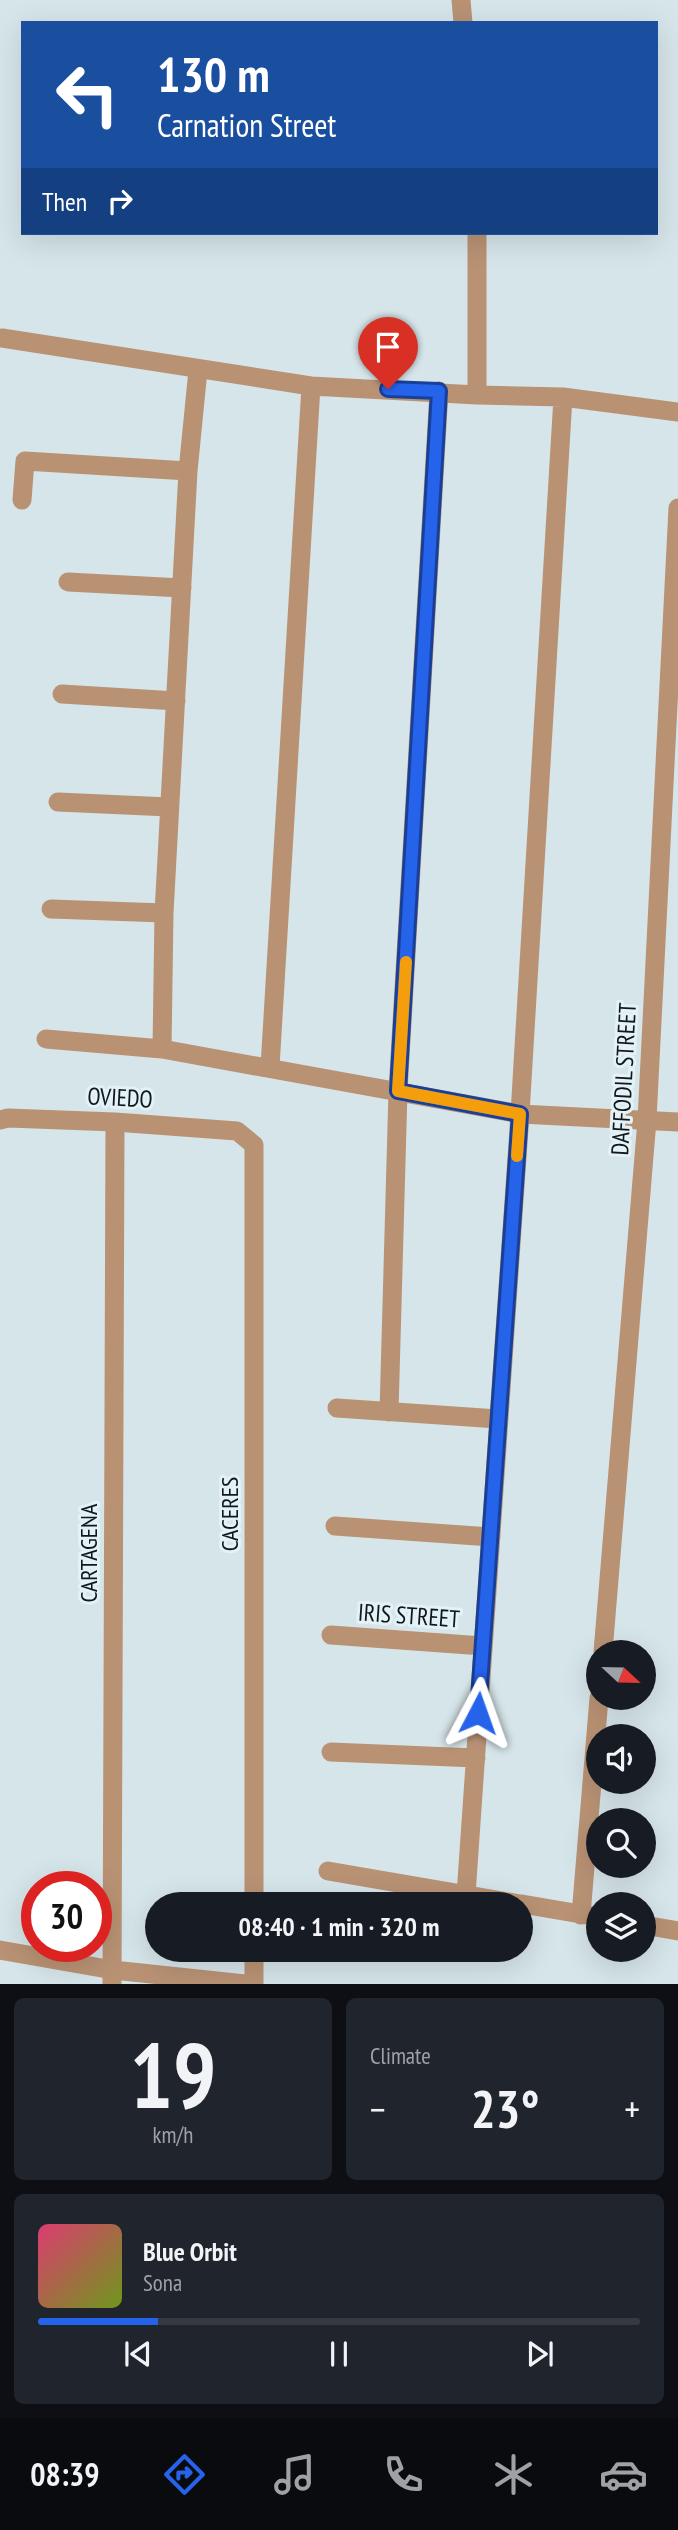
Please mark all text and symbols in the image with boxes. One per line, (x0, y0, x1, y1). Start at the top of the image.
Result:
text: 130 m (157, 42, 270, 106)
icon: left (42, 49, 133, 140)
text: Carnation Street (157, 104, 336, 146)
icon: right (101, 182, 139, 220)
text: Then (42, 185, 87, 218)
pin (358, 317, 418, 389)
icon: arrive (369, 328, 407, 366)
street label: DAFFODIL STREET (604, 1002, 643, 1156)
street label: OVIEDO (87, 1080, 153, 1115)
street label: CACERES (214, 1477, 245, 1551)
street label: CARTAGENA (73, 1503, 104, 1602)
street label: IRIS STREET (357, 1596, 461, 1635)
north arrow (586, 1640, 656, 1710)
map controls (586, 1640, 656, 1962)
position arrow (441, 1676, 515, 1750)
button: sound (586, 1724, 656, 1794)
button: search (586, 1808, 656, 1878)
speed limit sign: 30 (21, 1871, 112, 1962)
button: layers (586, 1892, 656, 1962)
text: 08:40 · 1 min · 320 m (239, 1910, 439, 1943)
text: 19 (130, 2015, 217, 2133)
text: Climate (370, 2041, 431, 2070)
text: 23° (471, 2075, 539, 2142)
text: − (370, 2084, 386, 2133)
text: + (624, 2084, 640, 2133)
text: km/h (153, 2120, 193, 2149)
text: Blue Orbit (143, 2235, 237, 2268)
text: Sona (143, 2268, 182, 2297)
icon: previous (119, 2335, 157, 2373)
icon: pause (320, 2335, 358, 2373)
icon: next (521, 2335, 559, 2373)
icon: directions (160, 2450, 209, 2499)
icon: music (270, 2450, 319, 2499)
icon: phone (379, 2450, 428, 2499)
icon: climate (489, 2450, 538, 2499)
icon: car (599, 2450, 648, 2499)
text: 08:39 (30, 2453, 100, 2495)

